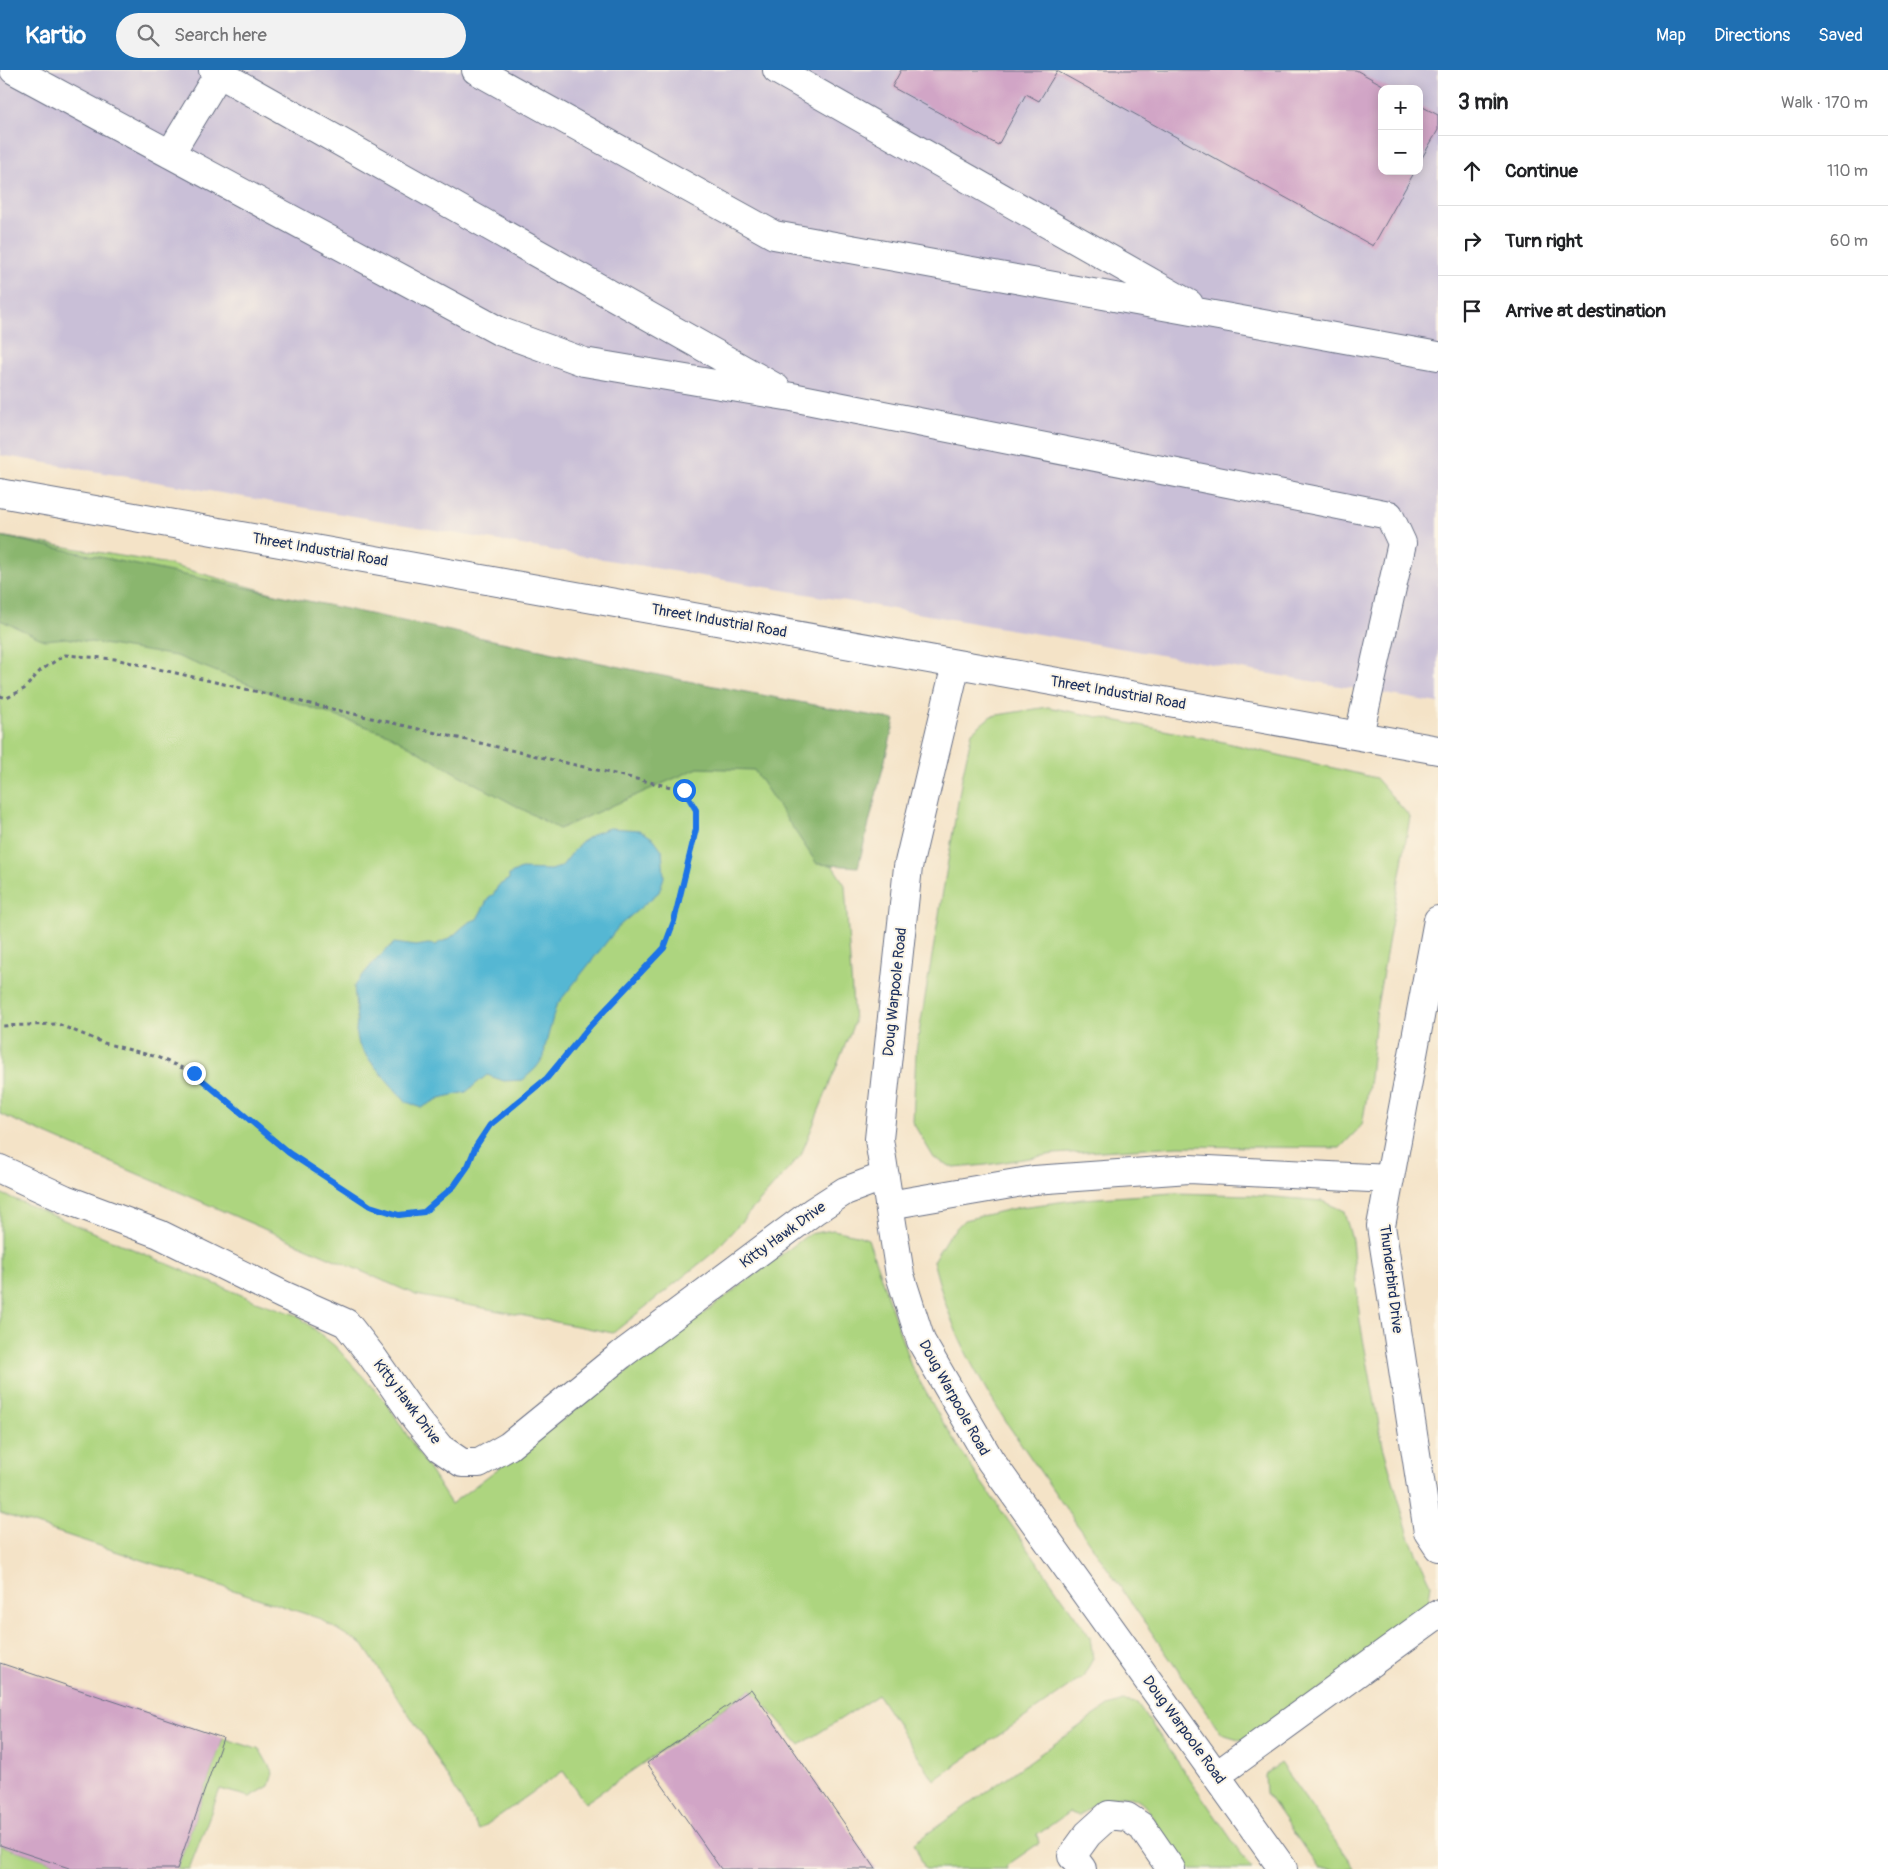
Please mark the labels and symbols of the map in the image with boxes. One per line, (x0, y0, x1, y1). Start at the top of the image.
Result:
street label: Threet Industrial Road (251, 529, 389, 571)
street label: Threet Industrial Road (650, 600, 788, 642)
street label: Threet Industrial Road (1049, 672, 1187, 714)
route start (673, 779, 696, 802)
street label: Doug Warpoole Road (879, 927, 911, 1057)
route end (183, 1062, 206, 1085)
street label: Kitty Hawk Drive (736, 1197, 830, 1273)
street label: Thunderbird Drive (1375, 1224, 1407, 1335)
street label: Doug Warpoole Road (914, 1337, 994, 1459)
street label: Kitty Hawk Drive (369, 1356, 446, 1449)
street label: Doug Warpoole Road (1138, 1672, 1230, 1788)

